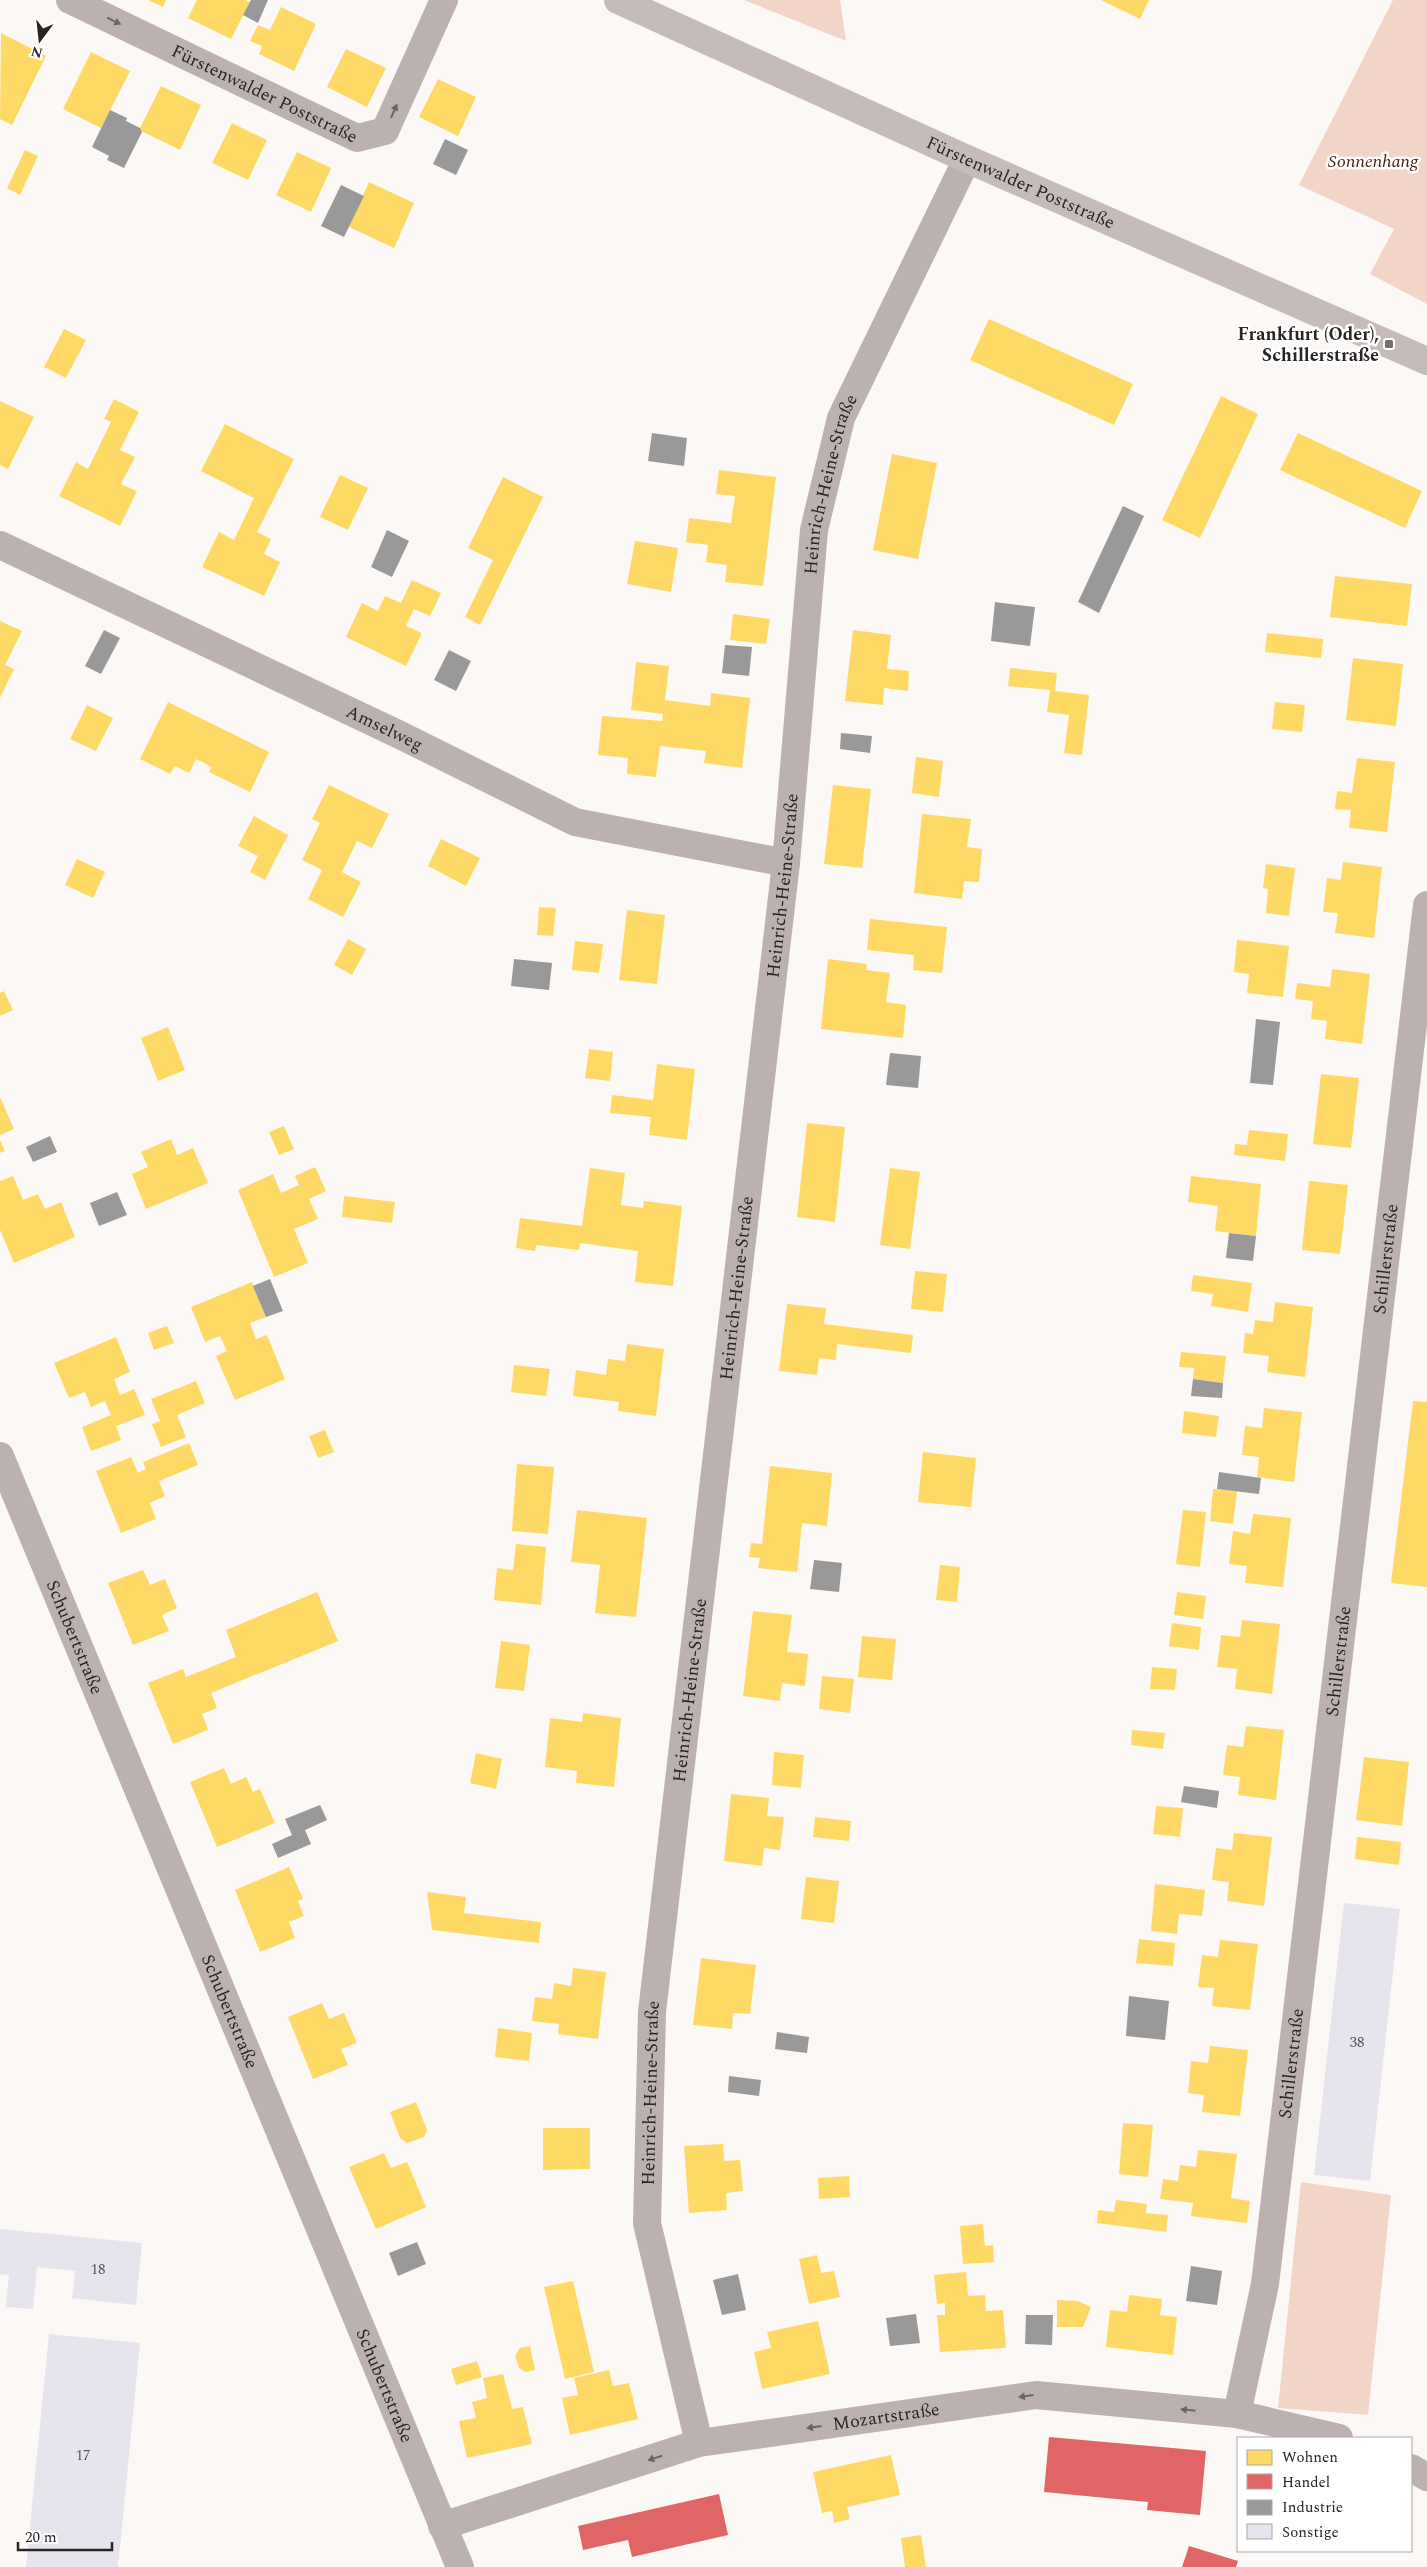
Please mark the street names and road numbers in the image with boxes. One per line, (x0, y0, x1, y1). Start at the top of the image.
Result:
street label: Fürstenwalder Poststraße (167, 38, 362, 150)
street label: Fürstenwalder Poststraße (922, 129, 1119, 236)
street label: Heinrich-Heine-Straße (797, 390, 865, 576)
street label: Amselweg (341, 698, 428, 758)
street label: Heinrich-Heine-Straße (760, 792, 806, 979)
street label: Heinrich-Heine-Straße (713, 1195, 761, 1382)
street label: Schillerstraße (1366, 1202, 1406, 1316)
street label: Schubertstraße (39, 1576, 110, 1699)
street label: Heinrich-Heine-Straße (666, 1597, 714, 1784)
street label: Schillerstraße (1319, 1605, 1359, 1718)
street label: Schubertstraße (194, 1950, 265, 2073)
street label: Heinrich-Heine-Straße (635, 1999, 667, 2186)
street label: Schillerstraße (1272, 2007, 1311, 2120)
street label: Schubertstraße (349, 2324, 420, 2447)
street label: Mozartstraße (831, 2396, 941, 2438)

